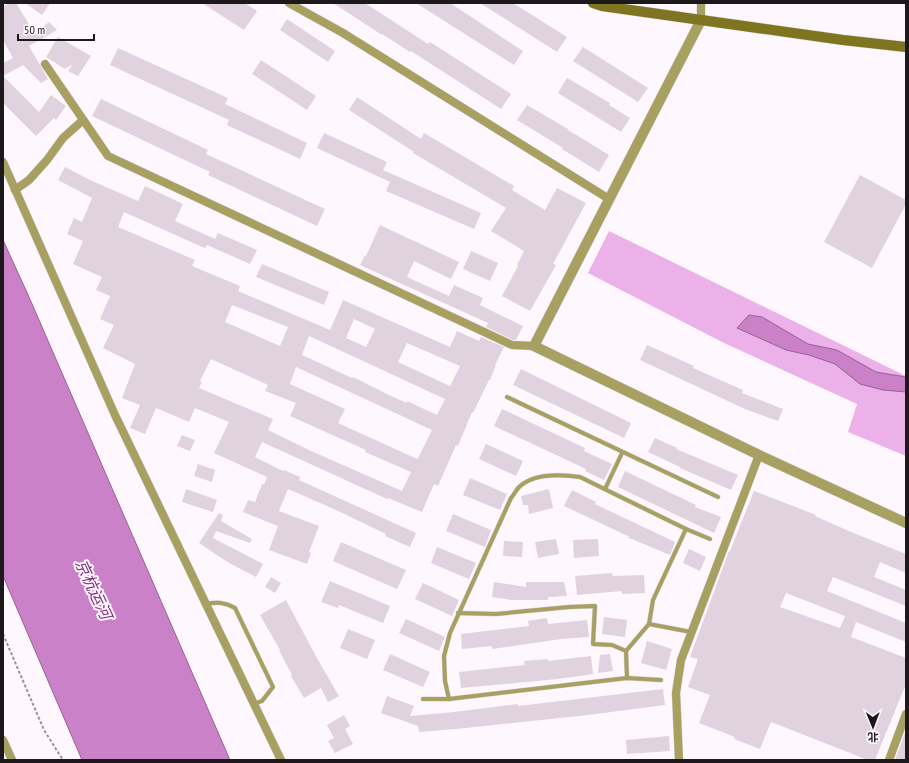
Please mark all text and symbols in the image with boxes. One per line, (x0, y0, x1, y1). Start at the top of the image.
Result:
scale bar (18, 16, 94, 42)
text: 50 m (24, 22, 45, 37)
water label: 京杭运河 (71, 556, 118, 625)
north arrow (853, 707, 893, 747)
text: 北 (868, 730, 879, 744)

